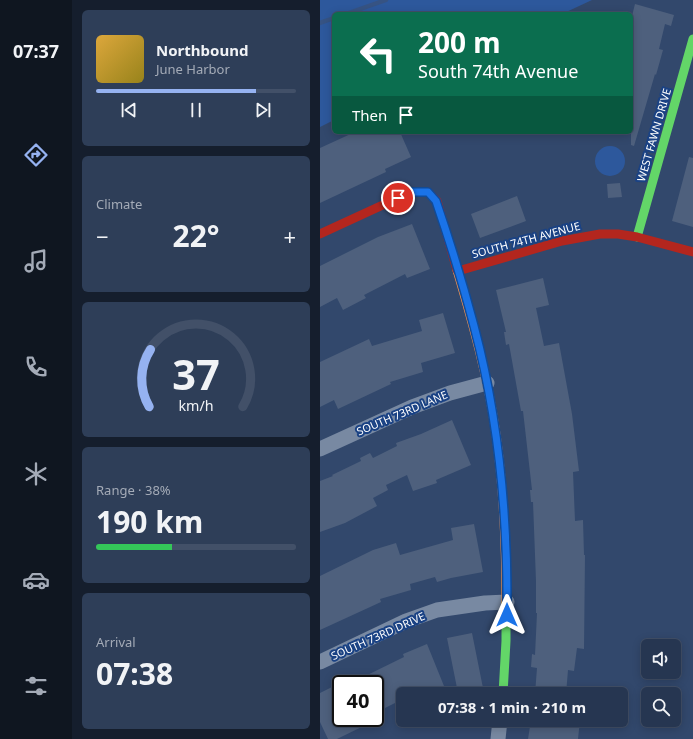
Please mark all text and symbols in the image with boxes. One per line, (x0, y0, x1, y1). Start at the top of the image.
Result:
text: 200 m (418, 23, 501, 61)
icon: left (352, 28, 404, 80)
text: 07:37 (13, 39, 59, 63)
text: Northbound (156, 40, 248, 60)
text: South 74th Avenue (418, 59, 578, 83)
text: June Harbor (156, 60, 230, 78)
street label: WEST FAWN DRIVE (633, 87, 674, 183)
icon: previous (118, 99, 140, 121)
icon: pause (185, 99, 207, 121)
icon: next (252, 99, 274, 121)
icon: arrive (395, 104, 417, 126)
text: Then (352, 105, 387, 125)
icon: directions (22, 141, 50, 169)
pin (381, 181, 415, 215)
icon: arrive (387, 187, 409, 209)
text: Climate (96, 195, 142, 213)
text: 22° (172, 215, 220, 256)
street label: SOUTH 74TH AVENUE (470, 218, 582, 261)
text: − (96, 221, 109, 251)
text: + (283, 221, 296, 251)
icon: music (22, 247, 50, 275)
text: 37 (172, 346, 220, 402)
icon: phone (22, 353, 50, 381)
street label: SOUTH 73RD LANE (354, 387, 450, 438)
text: km/h (178, 396, 214, 415)
icon: climate (22, 460, 50, 488)
text: Range · 38% (96, 481, 171, 499)
text: 190 km (96, 501, 203, 542)
icon: car (22, 566, 50, 594)
position arrow (486, 594, 528, 636)
street label: SOUTH 73RD DRIVE (328, 608, 427, 663)
text: Arrival (96, 633, 136, 651)
map controls (641, 639, 681, 727)
button: sound (641, 639, 681, 679)
text: 07:38 (96, 653, 173, 694)
icon: filters (22, 672, 50, 700)
speed limit sign: 40 (332, 675, 384, 727)
button: search (641, 687, 681, 727)
text: 07:38 · 1 min · 210 m (438, 697, 586, 717)

